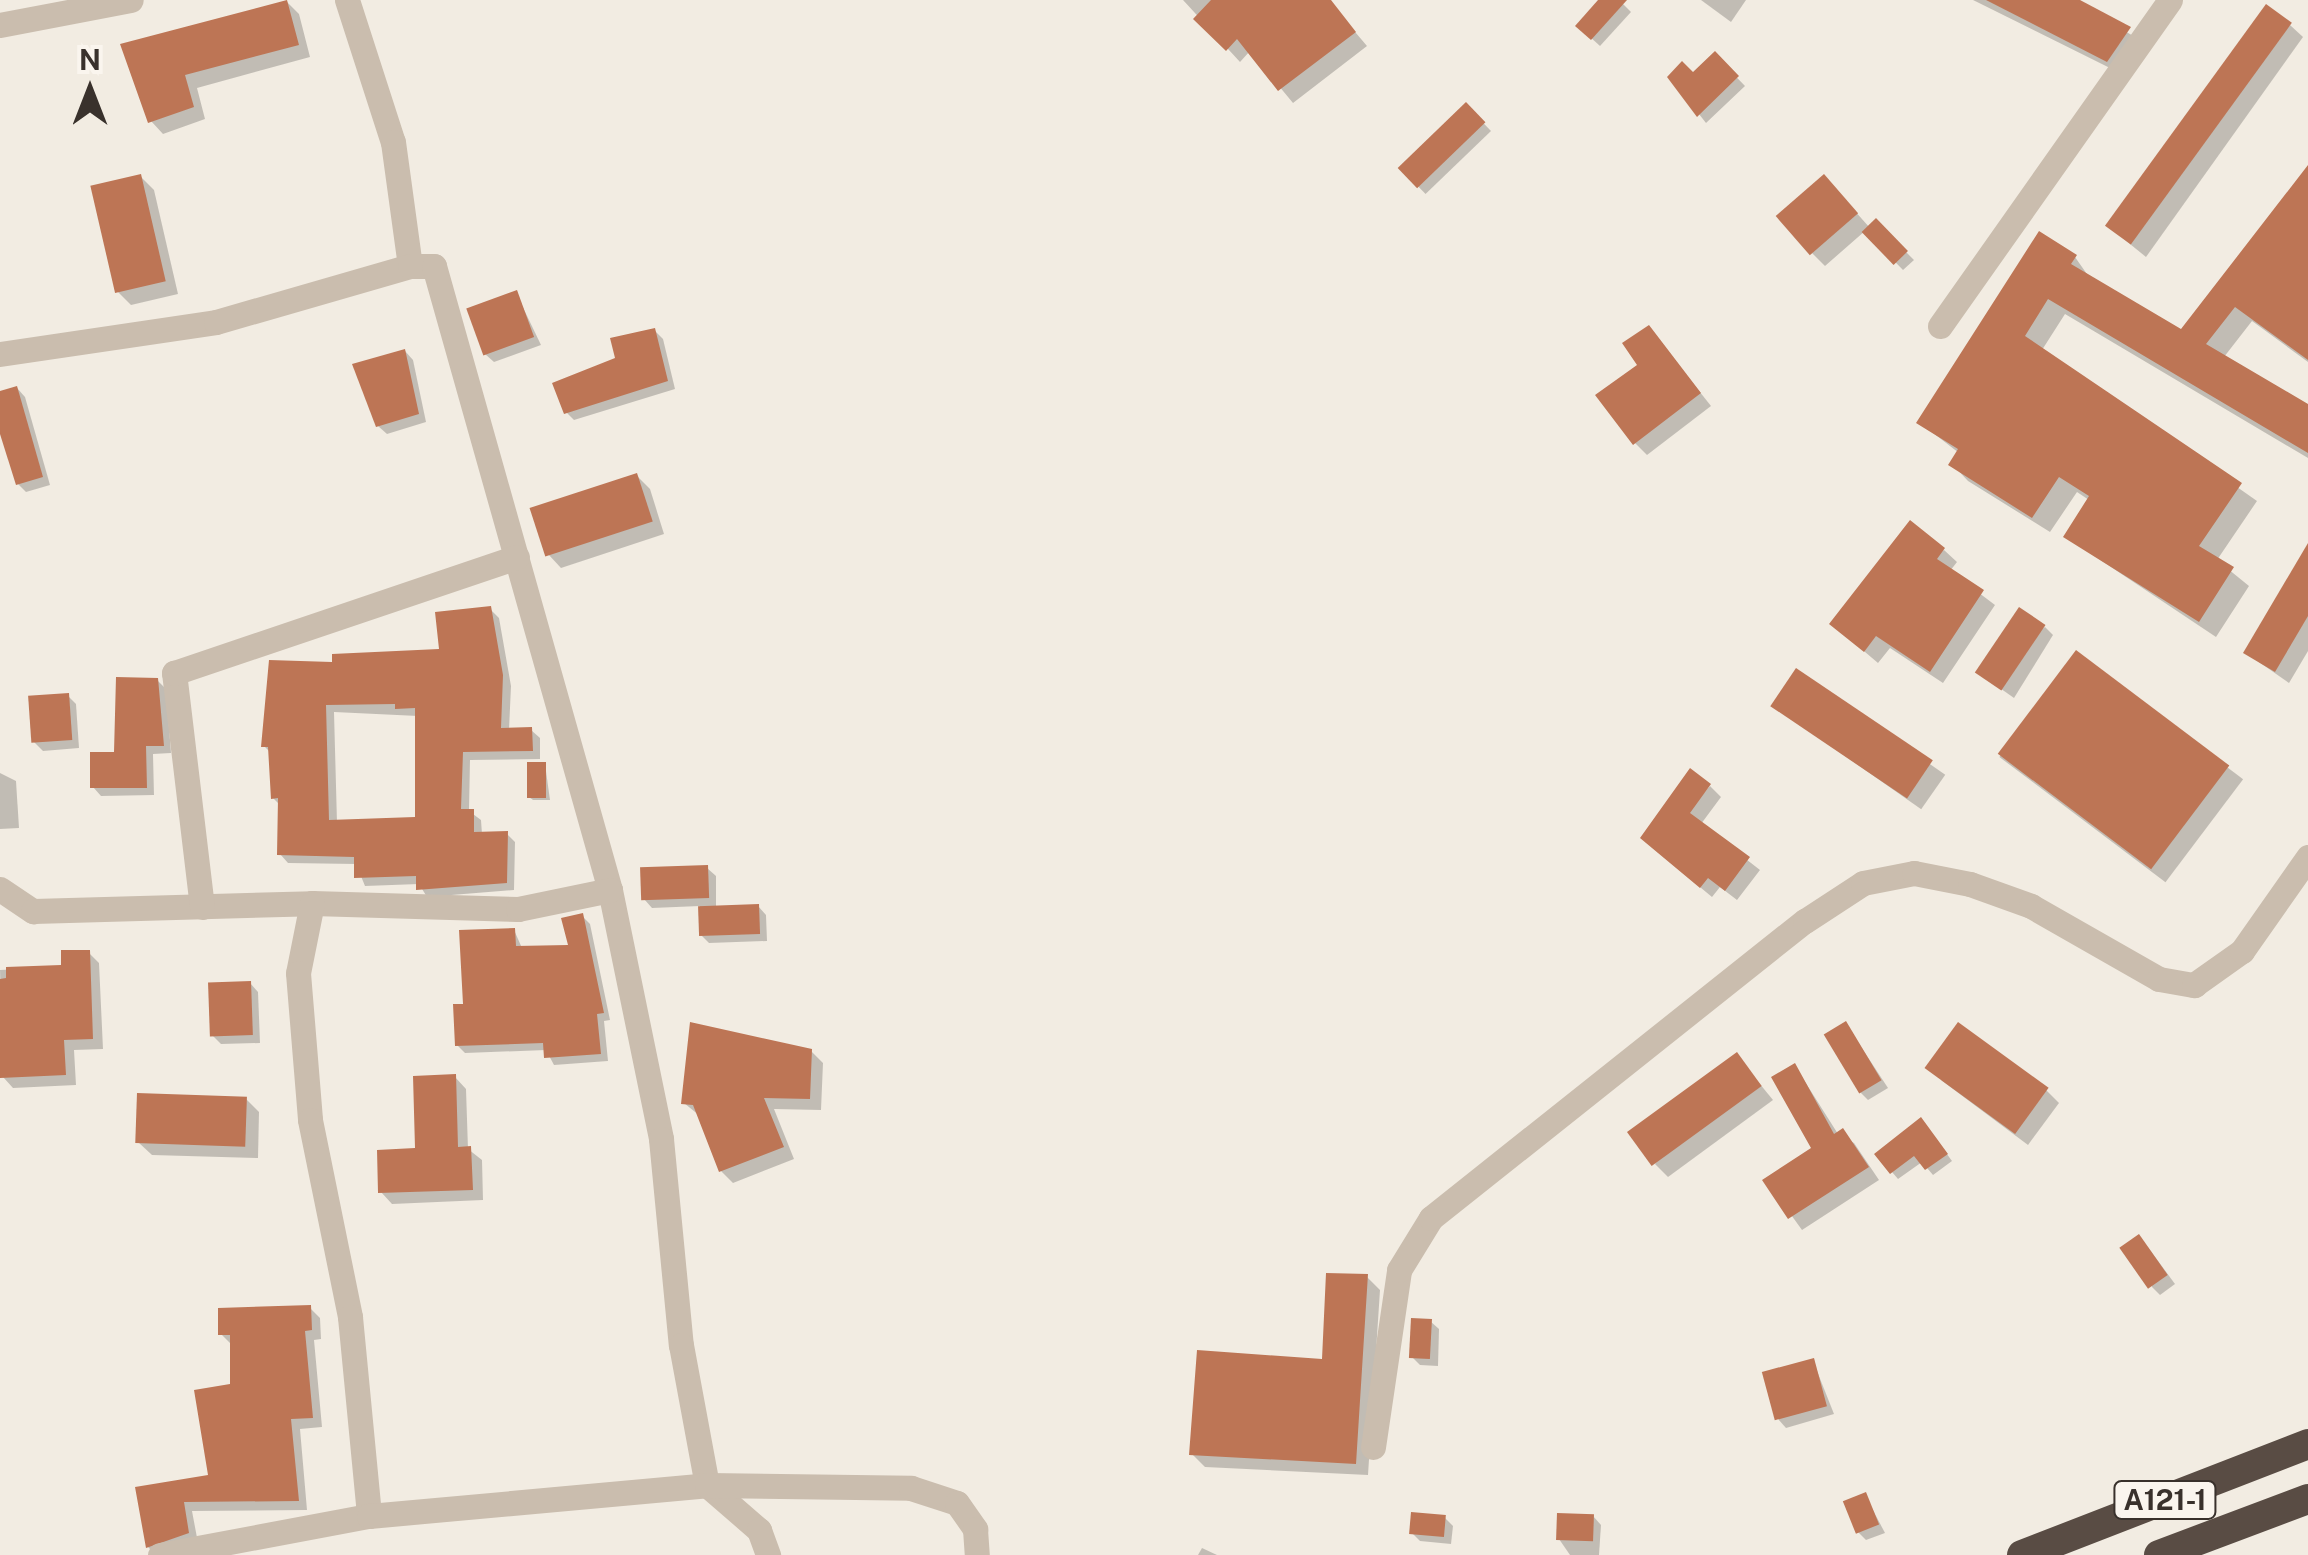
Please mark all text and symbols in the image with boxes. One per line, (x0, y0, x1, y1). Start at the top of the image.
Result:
north arrow (40, 40, 140, 140)
text: N (79, 43, 101, 76)
road number: A121-1 (2112, 1477, 2218, 1523)

